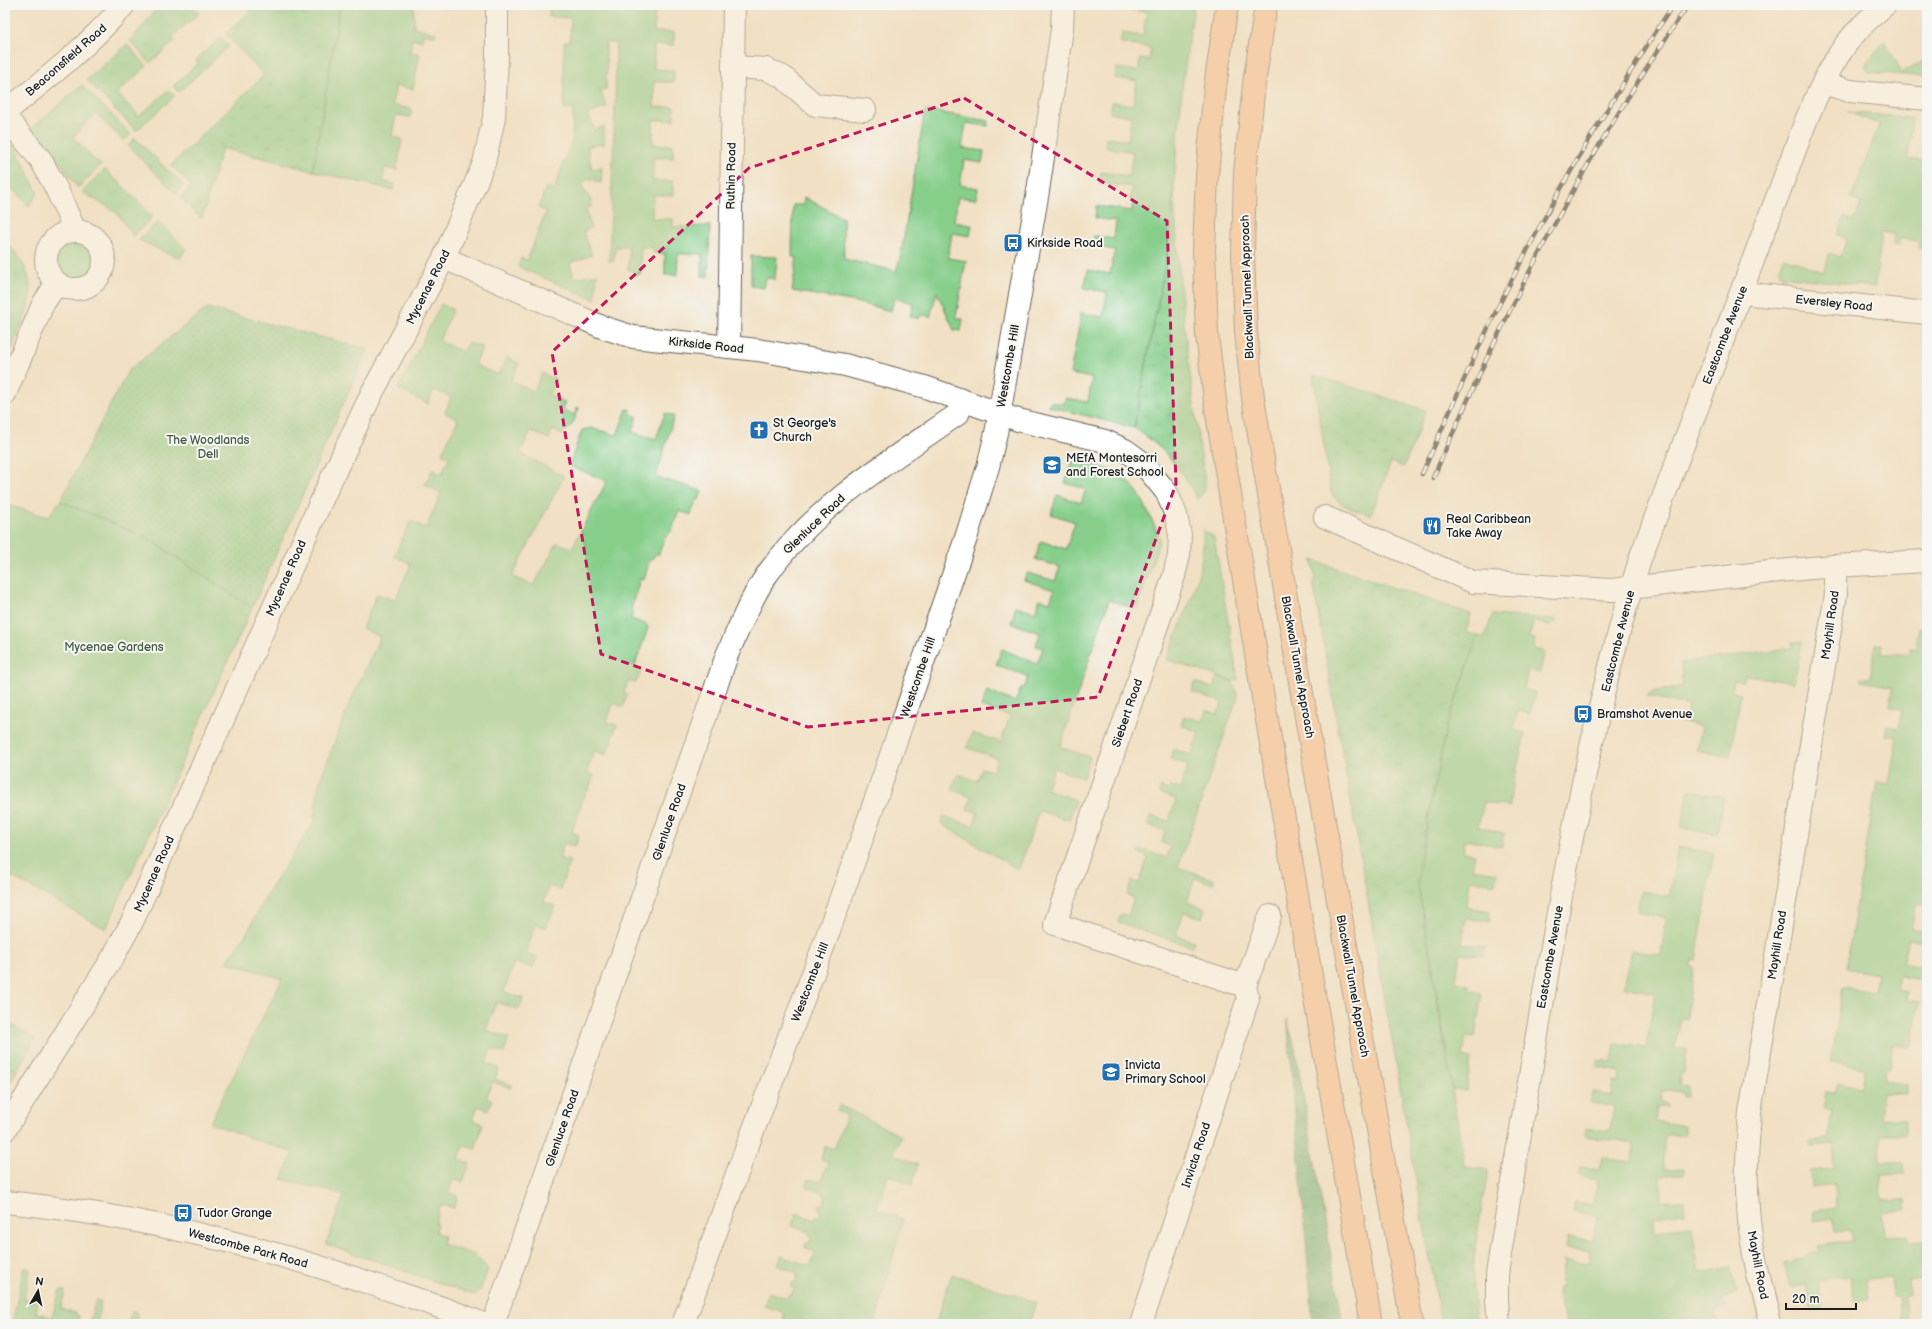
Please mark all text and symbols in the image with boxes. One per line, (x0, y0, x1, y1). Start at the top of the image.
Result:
street label: Beaconsfield Road (23, 21, 110, 100)
street label: Ruthin Road (723, 142, 740, 210)
street label: Blackwall Tunnel Approach (1237, 214, 1258, 359)
bus stop icon: Kirkside Road (1002, 232, 1024, 254)
place label: Kirkside Road (1027, 236, 1103, 251)
street label: Mycenae Road (403, 247, 454, 327)
street label: Eastcombe Avenue (1700, 284, 1751, 387)
street label: Eversley Road (1795, 292, 1873, 315)
street label: Westcombe Hill (994, 323, 1023, 409)
street label: Kirkside Road (667, 334, 745, 357)
place label: St George's Church (773, 416, 836, 445)
church icon: St George's Church (748, 419, 770, 441)
park label: The Woodlands Dell (166, 433, 250, 462)
place label: MEfA Montesorri and Forest School (1066, 451, 1164, 480)
school or university icon: MEfA Montesorri and Forest School (1041, 454, 1063, 476)
street label: Glenluce Road (780, 491, 849, 558)
place label: Real Caribbean Take Away (1446, 512, 1531, 541)
restaurant icon: Real Caribbean Take Away (1421, 515, 1443, 537)
street label: Mycenae Road (263, 538, 310, 619)
street label: Eastcombe Avenue (1599, 589, 1638, 694)
street label: Mayhill Road (1818, 589, 1843, 661)
street label: Blackwall Tunnel Approach (1278, 595, 1317, 740)
street label: Westcombe Hill (898, 635, 939, 719)
park label: Mycenae Gardens (64, 640, 164, 655)
street label: Siebert Road (1109, 677, 1146, 749)
bus stop icon: Bramshot Avenue (1572, 703, 1594, 725)
place label: Bramshot Avenue (1597, 707, 1692, 722)
street label: Glenluce Road (649, 782, 690, 863)
street label: Mycenae Road (131, 834, 178, 915)
street label: Eastcombe Avenue (1534, 904, 1567, 1010)
street label: Mayhill Road (1765, 909, 1790, 981)
street label: Blackwall Tunnel Approach (1333, 914, 1372, 1059)
street label: Westcombe Hill (788, 940, 833, 1024)
place label: Invicta Primary School (1125, 1058, 1206, 1087)
school or university icon: Invicta Primary School (1100, 1061, 1122, 1083)
street label: Glenluce Road (542, 1088, 583, 1169)
street label: Invicta Road (1179, 1120, 1214, 1190)
bus stop icon: Tudor Grange (172, 1202, 194, 1224)
place label: Tudor Grange (197, 1206, 272, 1221)
street label: Westcombe Park Road (186, 1225, 309, 1272)
street label: Mayhill Road (1744, 1229, 1772, 1301)
north arrow (18, 1271, 58, 1311)
text: N (34, 1275, 45, 1289)
scale bar (1786, 1285, 1856, 1311)
text: 20 m (1792, 1292, 1819, 1307)

